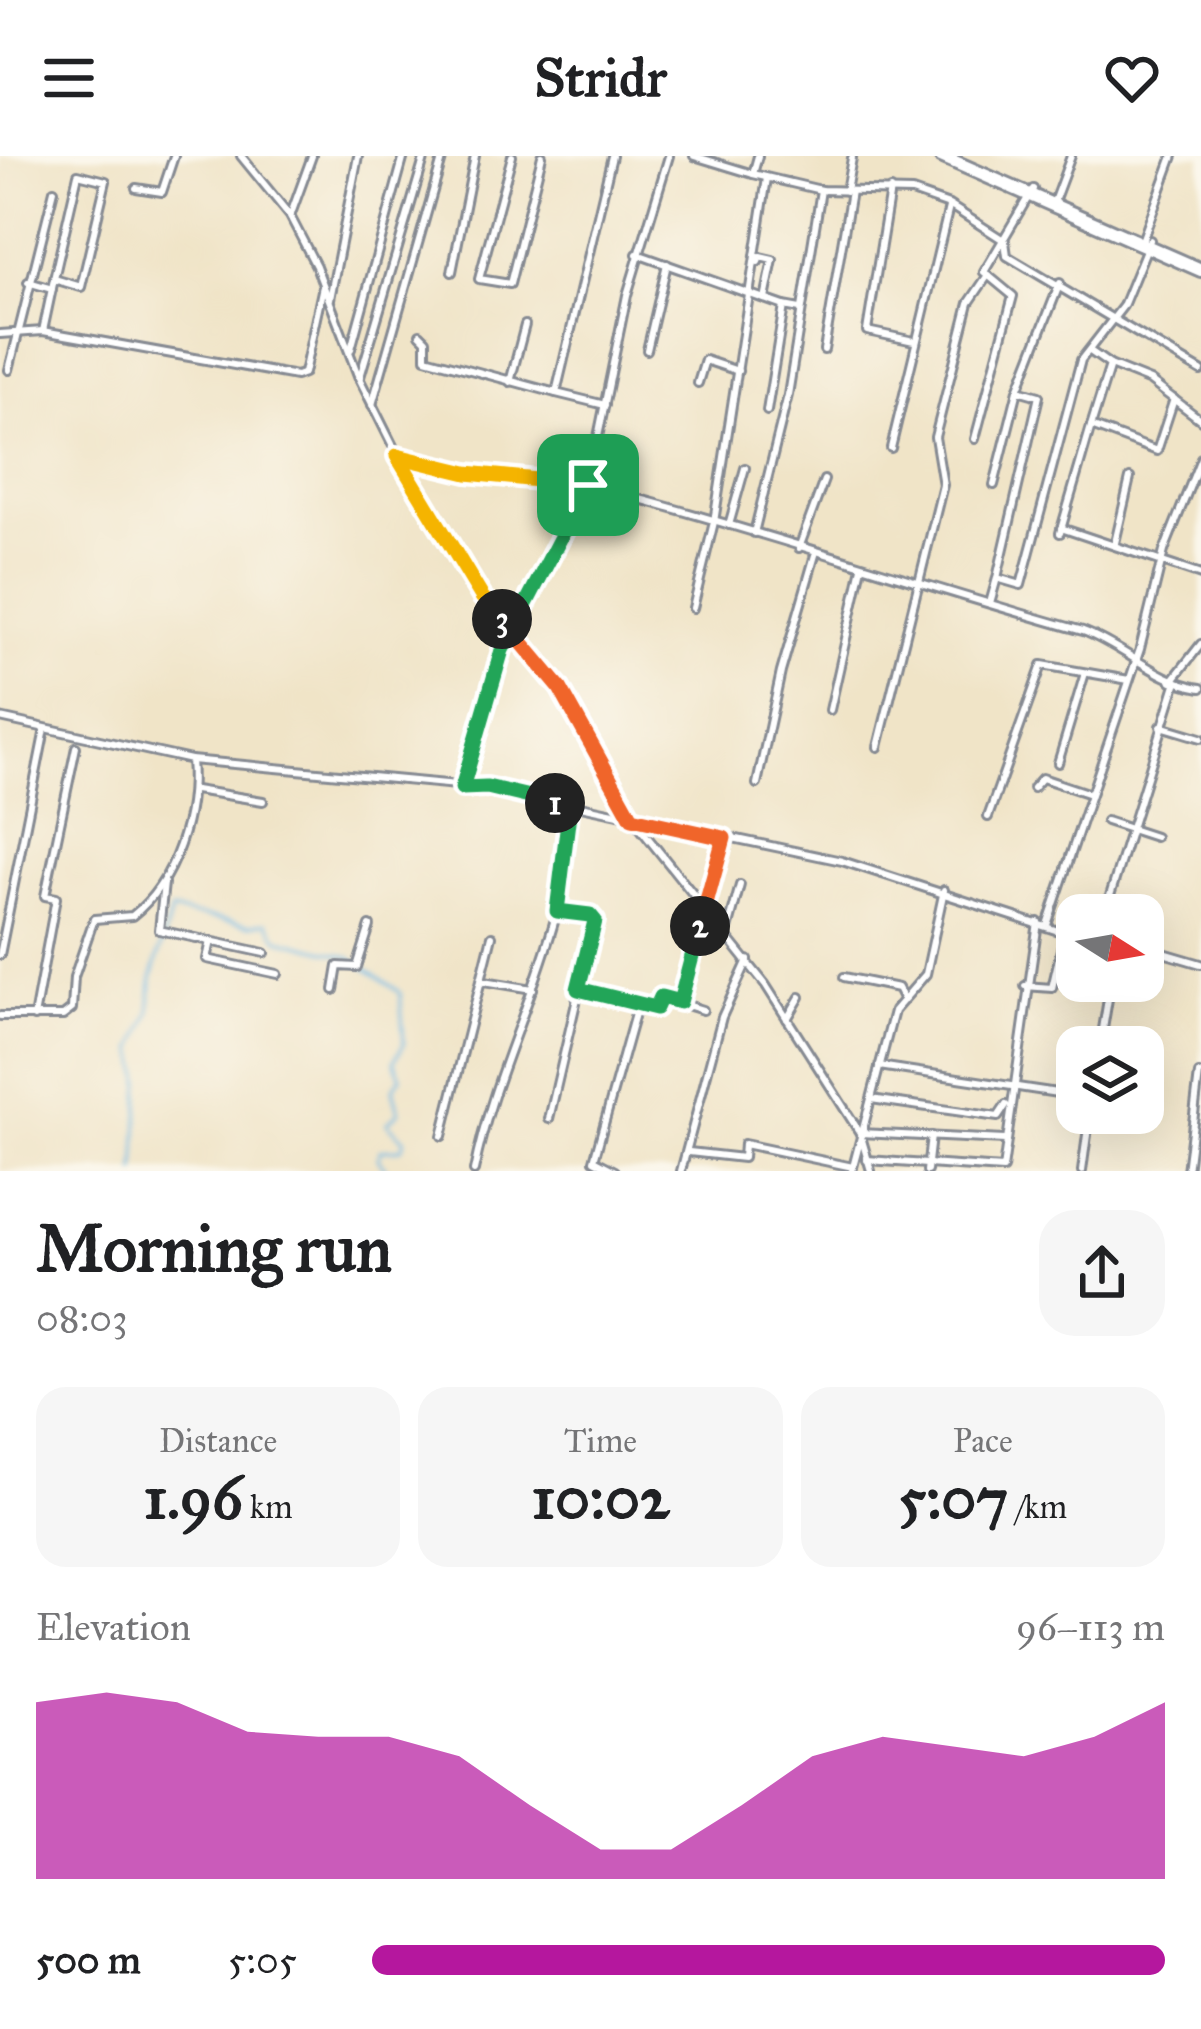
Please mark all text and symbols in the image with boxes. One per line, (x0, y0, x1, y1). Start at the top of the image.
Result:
icon: menu (36, 45, 102, 111)
text: Stridr (534, 45, 667, 111)
icon: heart (1099, 45, 1165, 111)
pin (537, 434, 639, 536)
icon: arrive (555, 452, 621, 518)
pin: 3 (472, 589, 532, 649)
text: 3 (495, 599, 509, 639)
pin: 1 (525, 773, 585, 833)
text: 1 (548, 783, 562, 823)
north arrow (1056, 894, 1164, 1002)
map controls (1056, 894, 1164, 1134)
pin: 2 (670, 896, 730, 956)
text: 2 (692, 906, 708, 946)
button: layers (1056, 1026, 1164, 1134)
text: Morning run (36, 1208, 392, 1289)
button: share (1039, 1210, 1165, 1336)
text: 08:03 (36, 1294, 128, 1342)
text: Distance (159, 1421, 277, 1461)
text: Time (564, 1421, 637, 1461)
text: Pace (953, 1421, 1013, 1461)
text: 1.96 (143, 1461, 243, 1534)
text: 10:02 (531, 1461, 669, 1534)
text: 5:07 (898, 1461, 1008, 1534)
text: km (243, 1487, 293, 1527)
text: /km (1008, 1487, 1067, 1527)
text: Elevation (36, 1603, 191, 1651)
text: 96–113 m (1016, 1603, 1165, 1651)
text: 500 m (36, 1936, 141, 1984)
text: 5:05 (228, 1936, 297, 1984)

